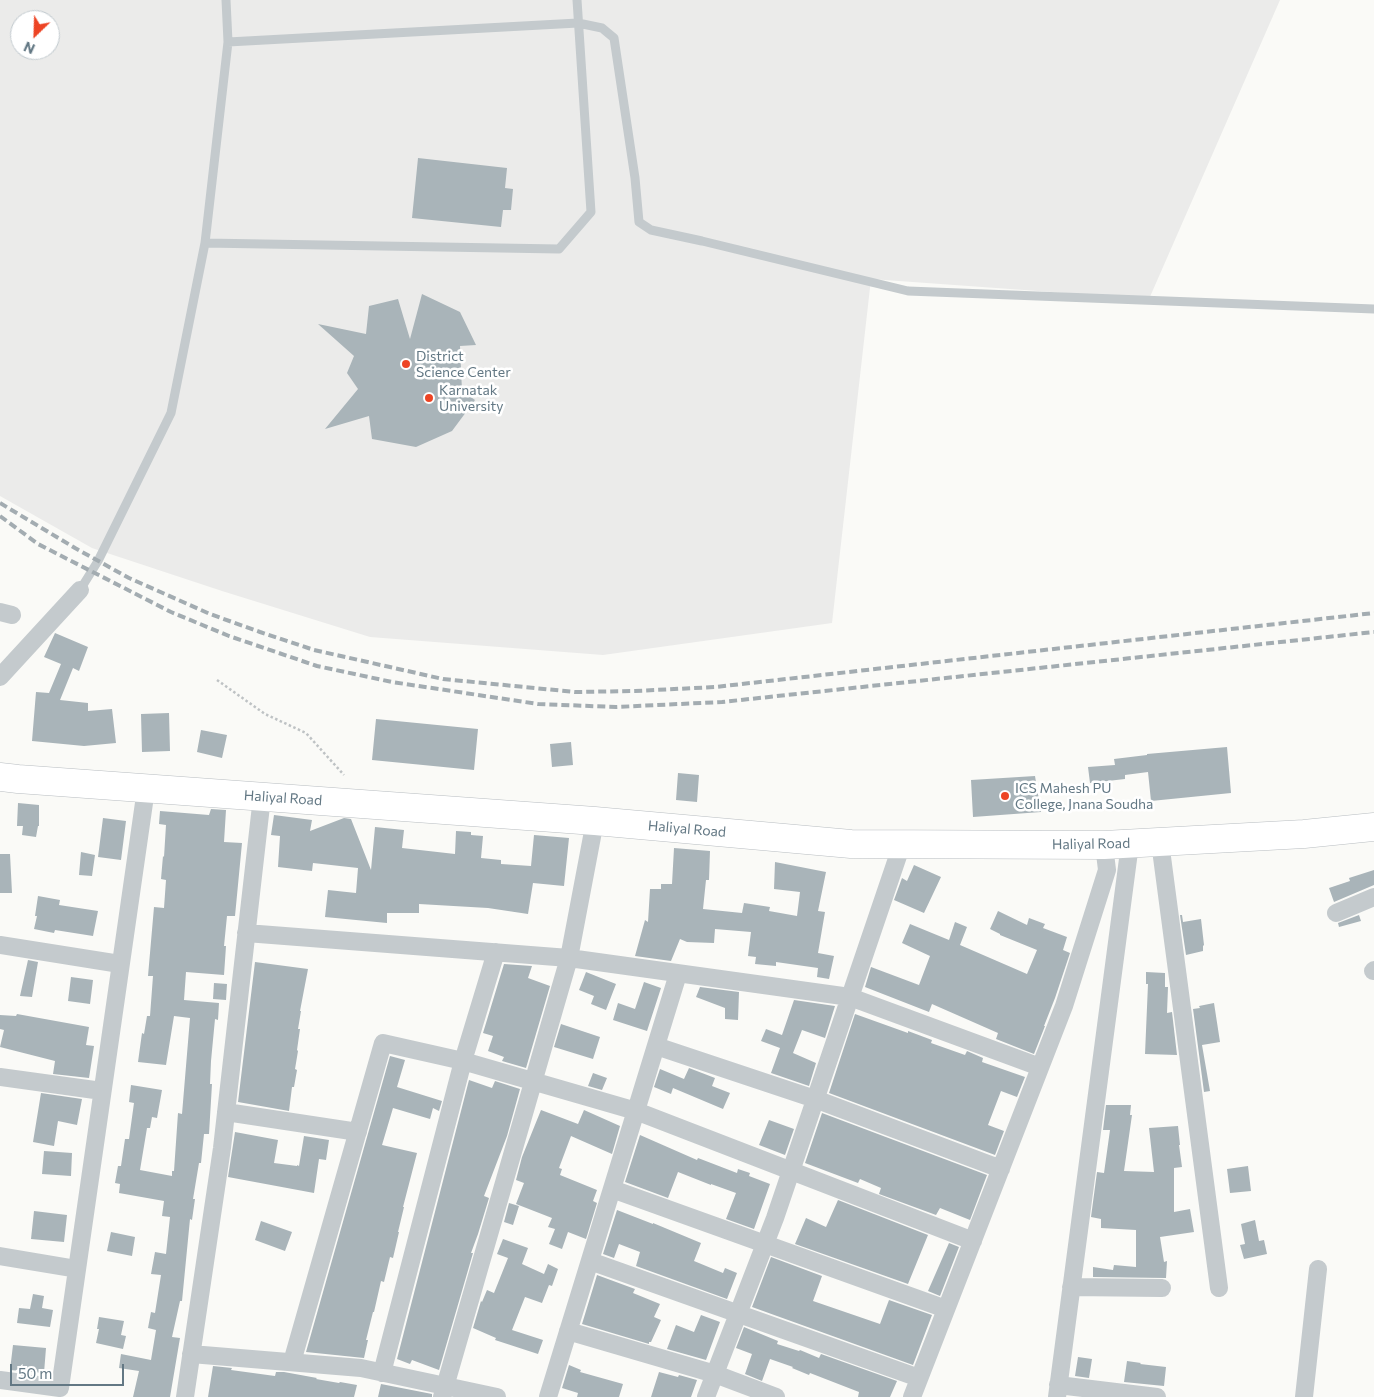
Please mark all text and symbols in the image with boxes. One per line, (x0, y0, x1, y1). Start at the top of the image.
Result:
north arrow (10, 10, 60, 60)
text: N (21, 38, 37, 58)
place label: District Science Center (416, 348, 511, 381)
marker: District Science Center (400, 358, 412, 370)
place label: Karnatak University (439, 382, 503, 414)
marker: Karnatak University (423, 392, 435, 404)
place label: ICS Mahesh PU College, Jnana Soudha (1015, 780, 1153, 812)
street label: Haliyal Road (243, 787, 323, 809)
marker: ICS Mahesh PU College, Jnana Soudha (999, 790, 1011, 802)
street label: Haliyal Road (647, 817, 727, 841)
street label: Haliyal Road (1052, 835, 1130, 853)
scale bar (12, 1354, 126, 1386)
text: 50 m (18, 1364, 52, 1382)

